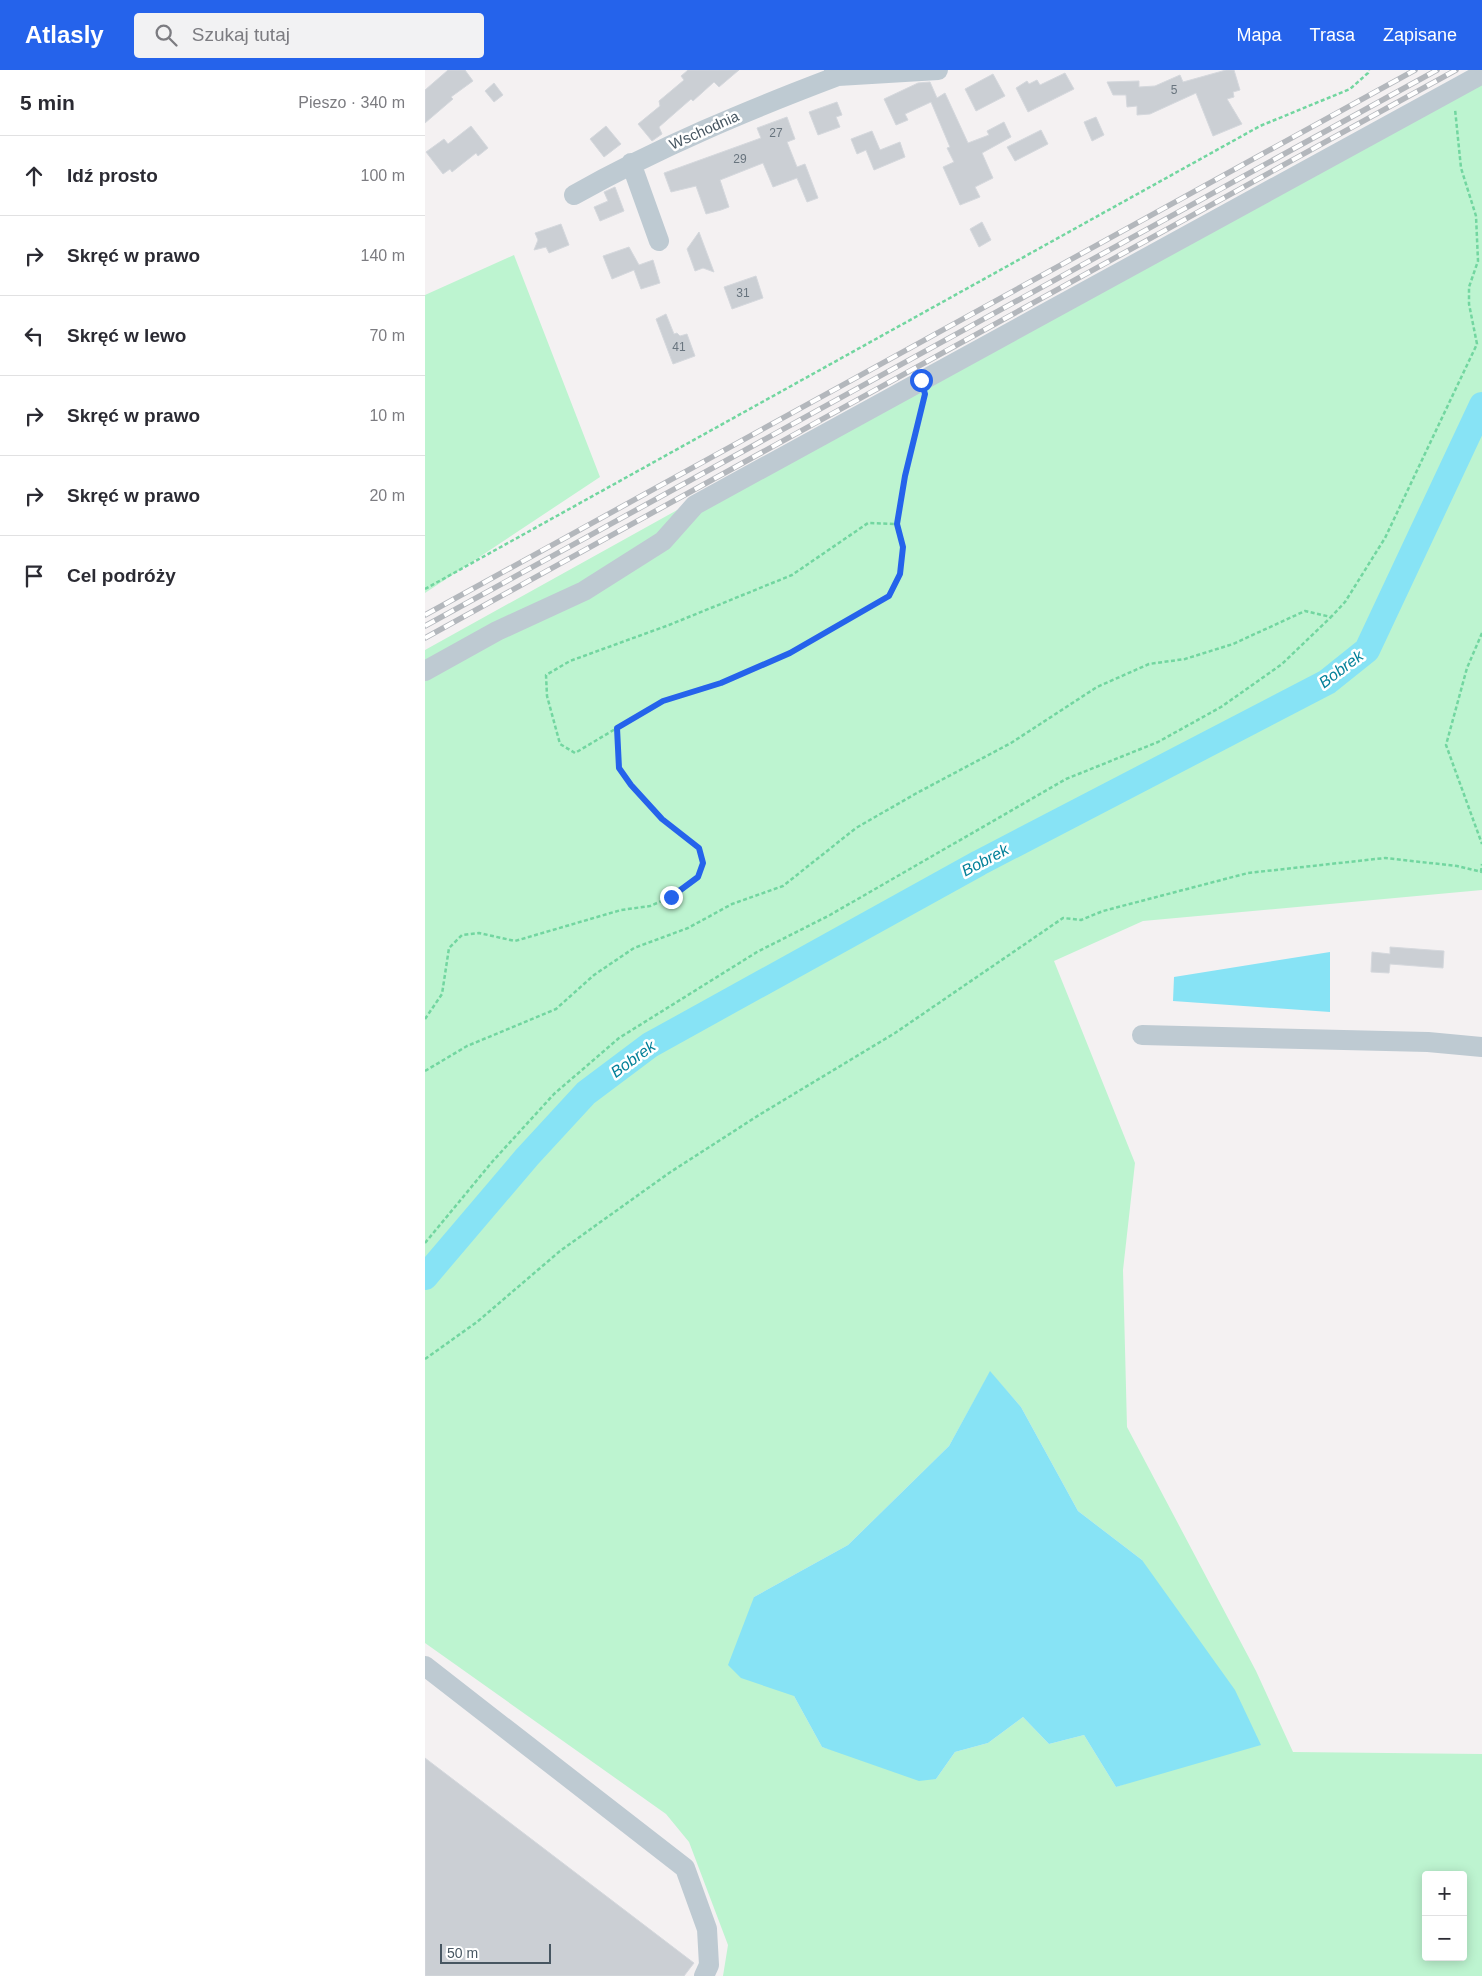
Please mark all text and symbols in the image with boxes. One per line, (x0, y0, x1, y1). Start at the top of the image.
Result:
search box (134, 13, 484, 58)
text: Atlasly (25, 21, 104, 48)
icon: search (152, 21, 180, 49)
text: Szukaj tutaj (192, 24, 290, 45)
text: Mapa (1237, 25, 1282, 45)
text: Trasa (1310, 25, 1355, 45)
text: Zapisane (1383, 25, 1457, 45)
house number: 5 (1171, 83, 1178, 97)
text: 5 min (20, 91, 75, 114)
text: Pieszo · 340 m (298, 94, 405, 111)
street label: Wschodnia (667, 107, 742, 153)
house number: 27 (769, 126, 783, 140)
house number: 29 (733, 152, 747, 166)
icon: ahead (20, 162, 48, 190)
text: Idź prosto (67, 165, 158, 186)
text: 100 m (361, 167, 405, 184)
icon: right (20, 242, 48, 270)
text: Skręć w prawo (67, 245, 200, 266)
text: 140 m (361, 247, 405, 264)
house number: 31 (736, 286, 750, 300)
icon: left (20, 322, 48, 350)
text: Skręć w lewo (67, 325, 186, 346)
text: 70 m (369, 327, 405, 344)
house number: 41 (672, 340, 686, 354)
route start (910, 369, 933, 392)
icon: right (20, 402, 48, 430)
text: Skręć w prawo (67, 405, 200, 426)
text: 10 m (369, 407, 405, 424)
icon: right (20, 482, 48, 510)
text: Skręć w prawo (67, 485, 200, 506)
text: 20 m (369, 487, 405, 504)
icon: arrive (20, 562, 48, 590)
text: Cel podróży (67, 565, 176, 586)
water label: Bobrek (1316, 646, 1367, 691)
water label: Bobrek (959, 840, 1012, 879)
route end (660, 886, 683, 909)
water label: Bobrek (607, 1037, 659, 1081)
map controls (1422, 1871, 1467, 1961)
button: + (1422, 1871, 1467, 1916)
button: − (1422, 1916, 1467, 1961)
scale bar (440, 1941, 551, 1964)
text: 50 m (447, 1945, 478, 1961)

